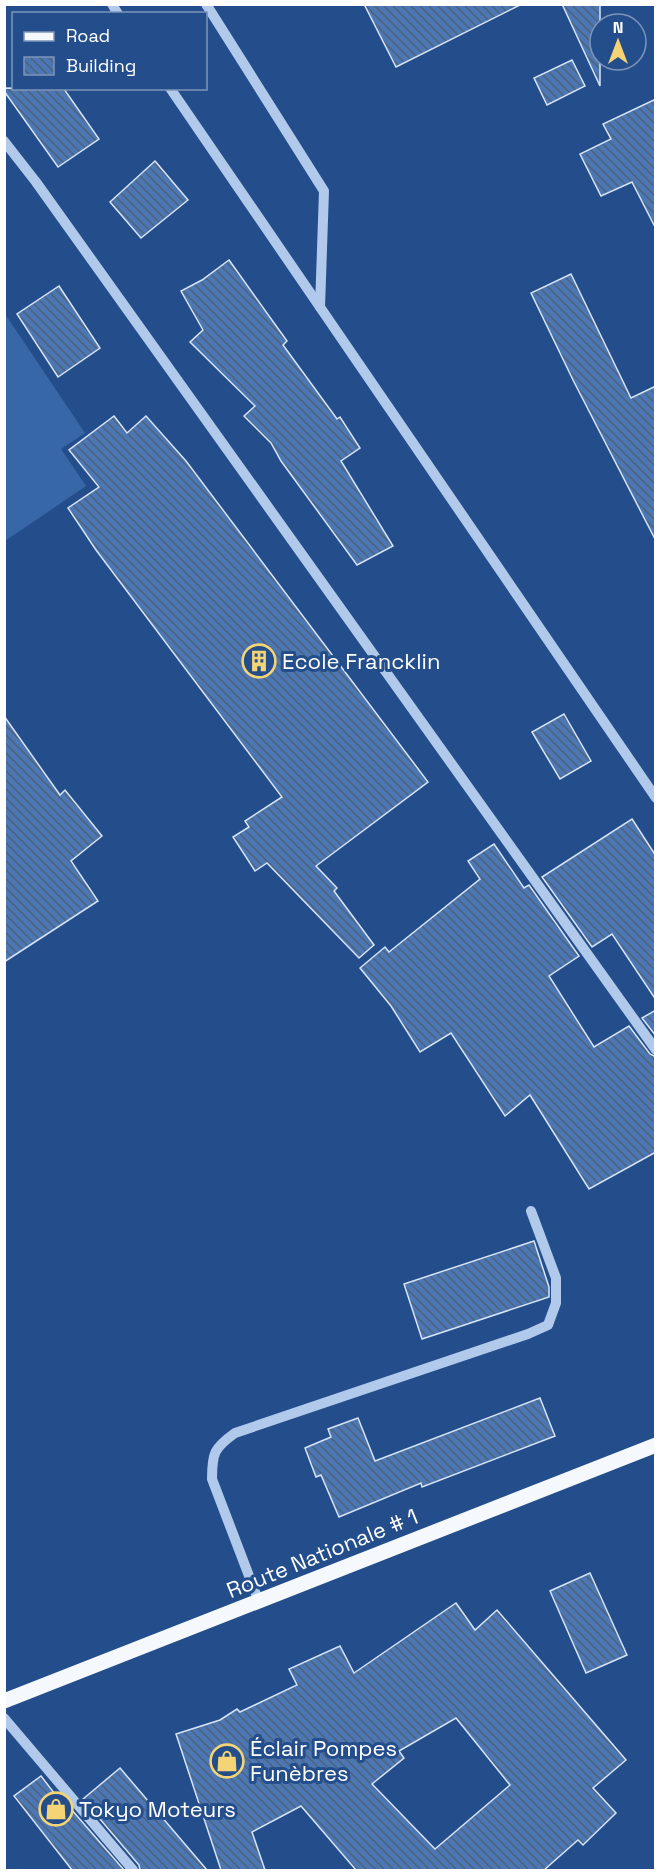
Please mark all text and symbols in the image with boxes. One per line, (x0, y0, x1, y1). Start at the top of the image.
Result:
legend (12, 12, 207, 90)
north arrow (588, 12, 648, 72)
text: N (613, 17, 623, 38)
text: Road (66, 24, 110, 47)
text: Building (66, 54, 136, 77)
building icon: Ecole Francklin (241, 643, 277, 679)
place label: Ecole Francklin (282, 647, 440, 675)
street label: Route Nationale # 1 (222, 1502, 422, 1604)
place label: Éclair Pompes Funèbres (250, 1734, 397, 1787)
shop icon: Éclair Pompes Funèbres (209, 1743, 245, 1779)
shop icon: Tokyo Moteurs (38, 1791, 74, 1827)
place label: Tokyo Moteurs (79, 1795, 236, 1823)

